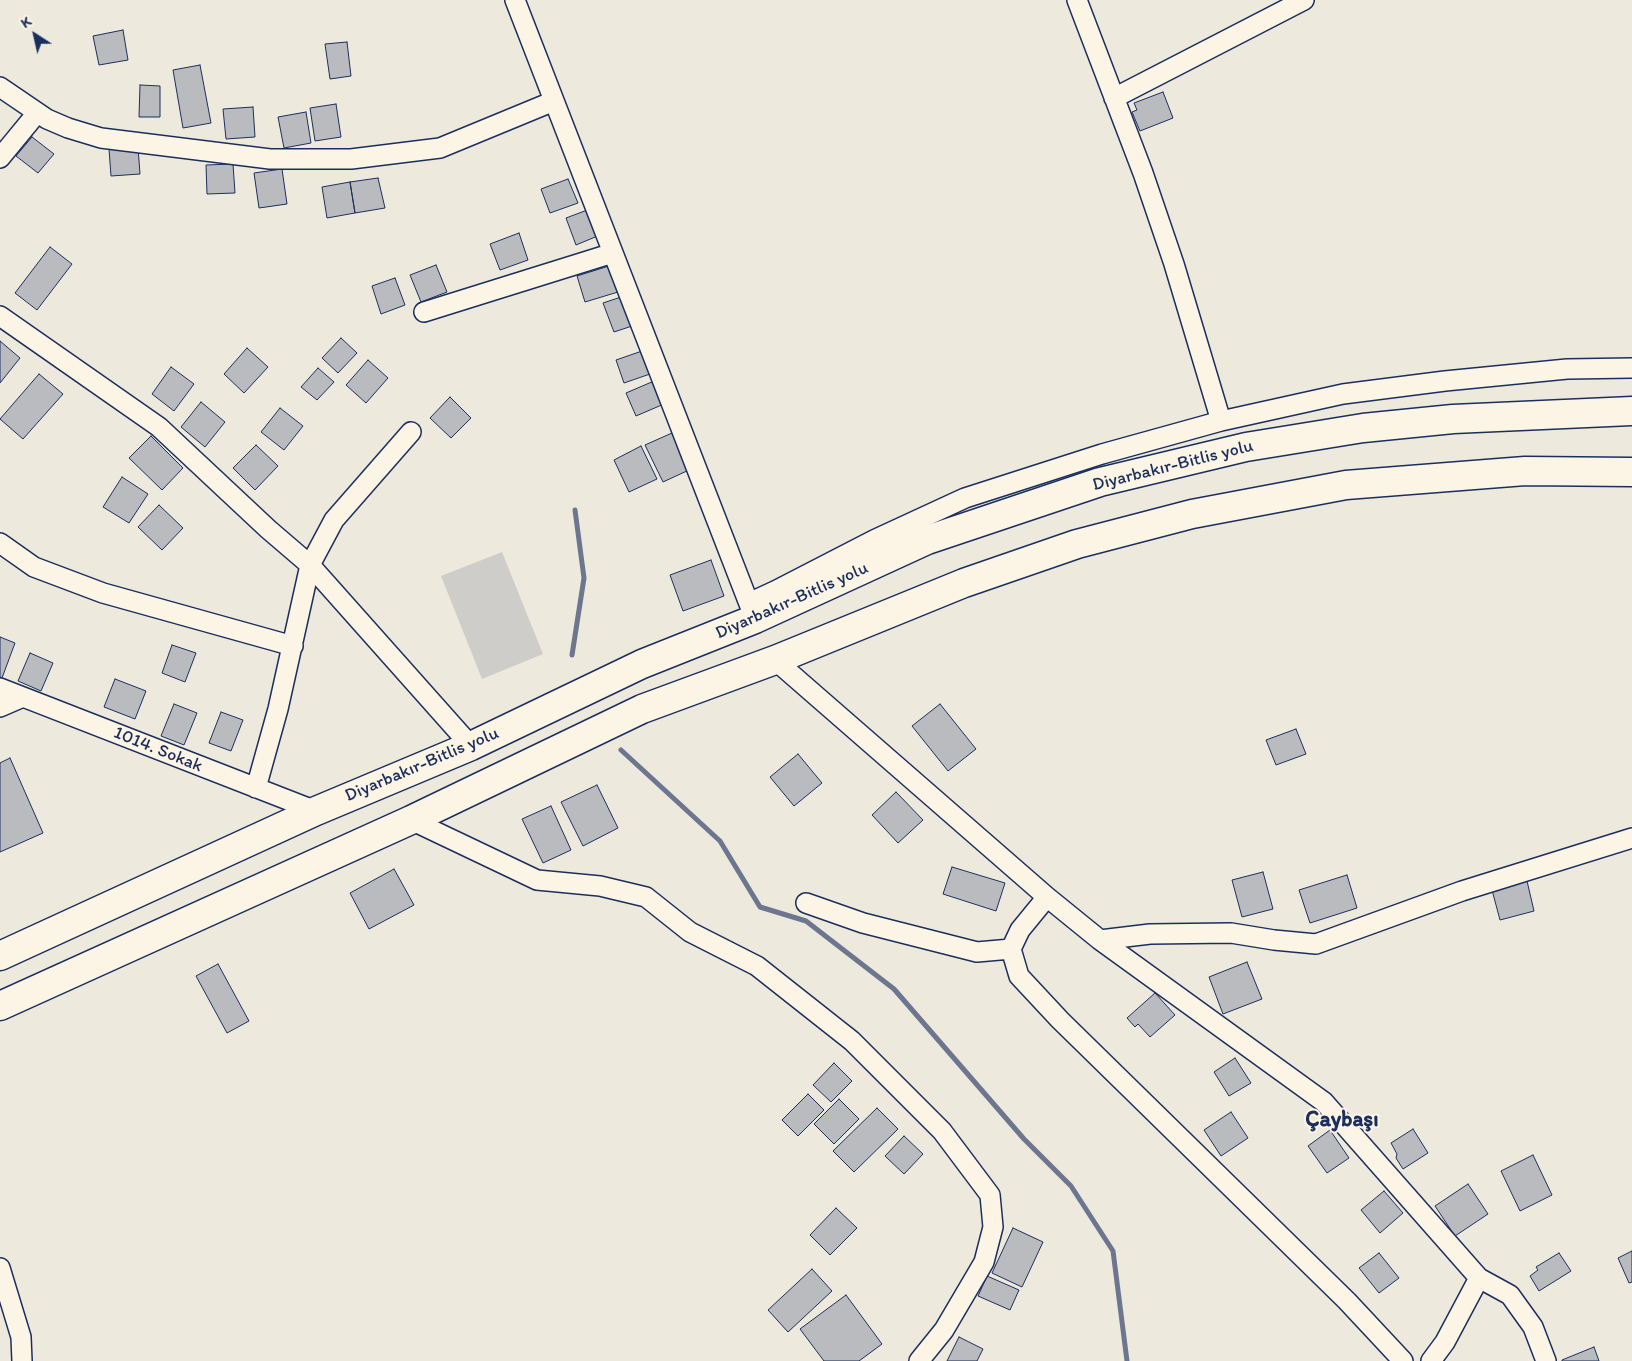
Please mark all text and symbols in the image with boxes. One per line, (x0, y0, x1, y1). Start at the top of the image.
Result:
north arrow (10, 10, 60, 60)
text: K (18, 13, 35, 32)
street label: Diyarbakır-Bitlis yolu (1090, 436, 1256, 496)
street label: Diyarbakır-Bitlis yolu (712, 558, 872, 644)
street label: 1014. Sokak (110, 722, 206, 778)
street label: Diyarbakır-Bitlis yolu (342, 723, 502, 807)
district label: Çaybaşı (1305, 1107, 1379, 1133)

